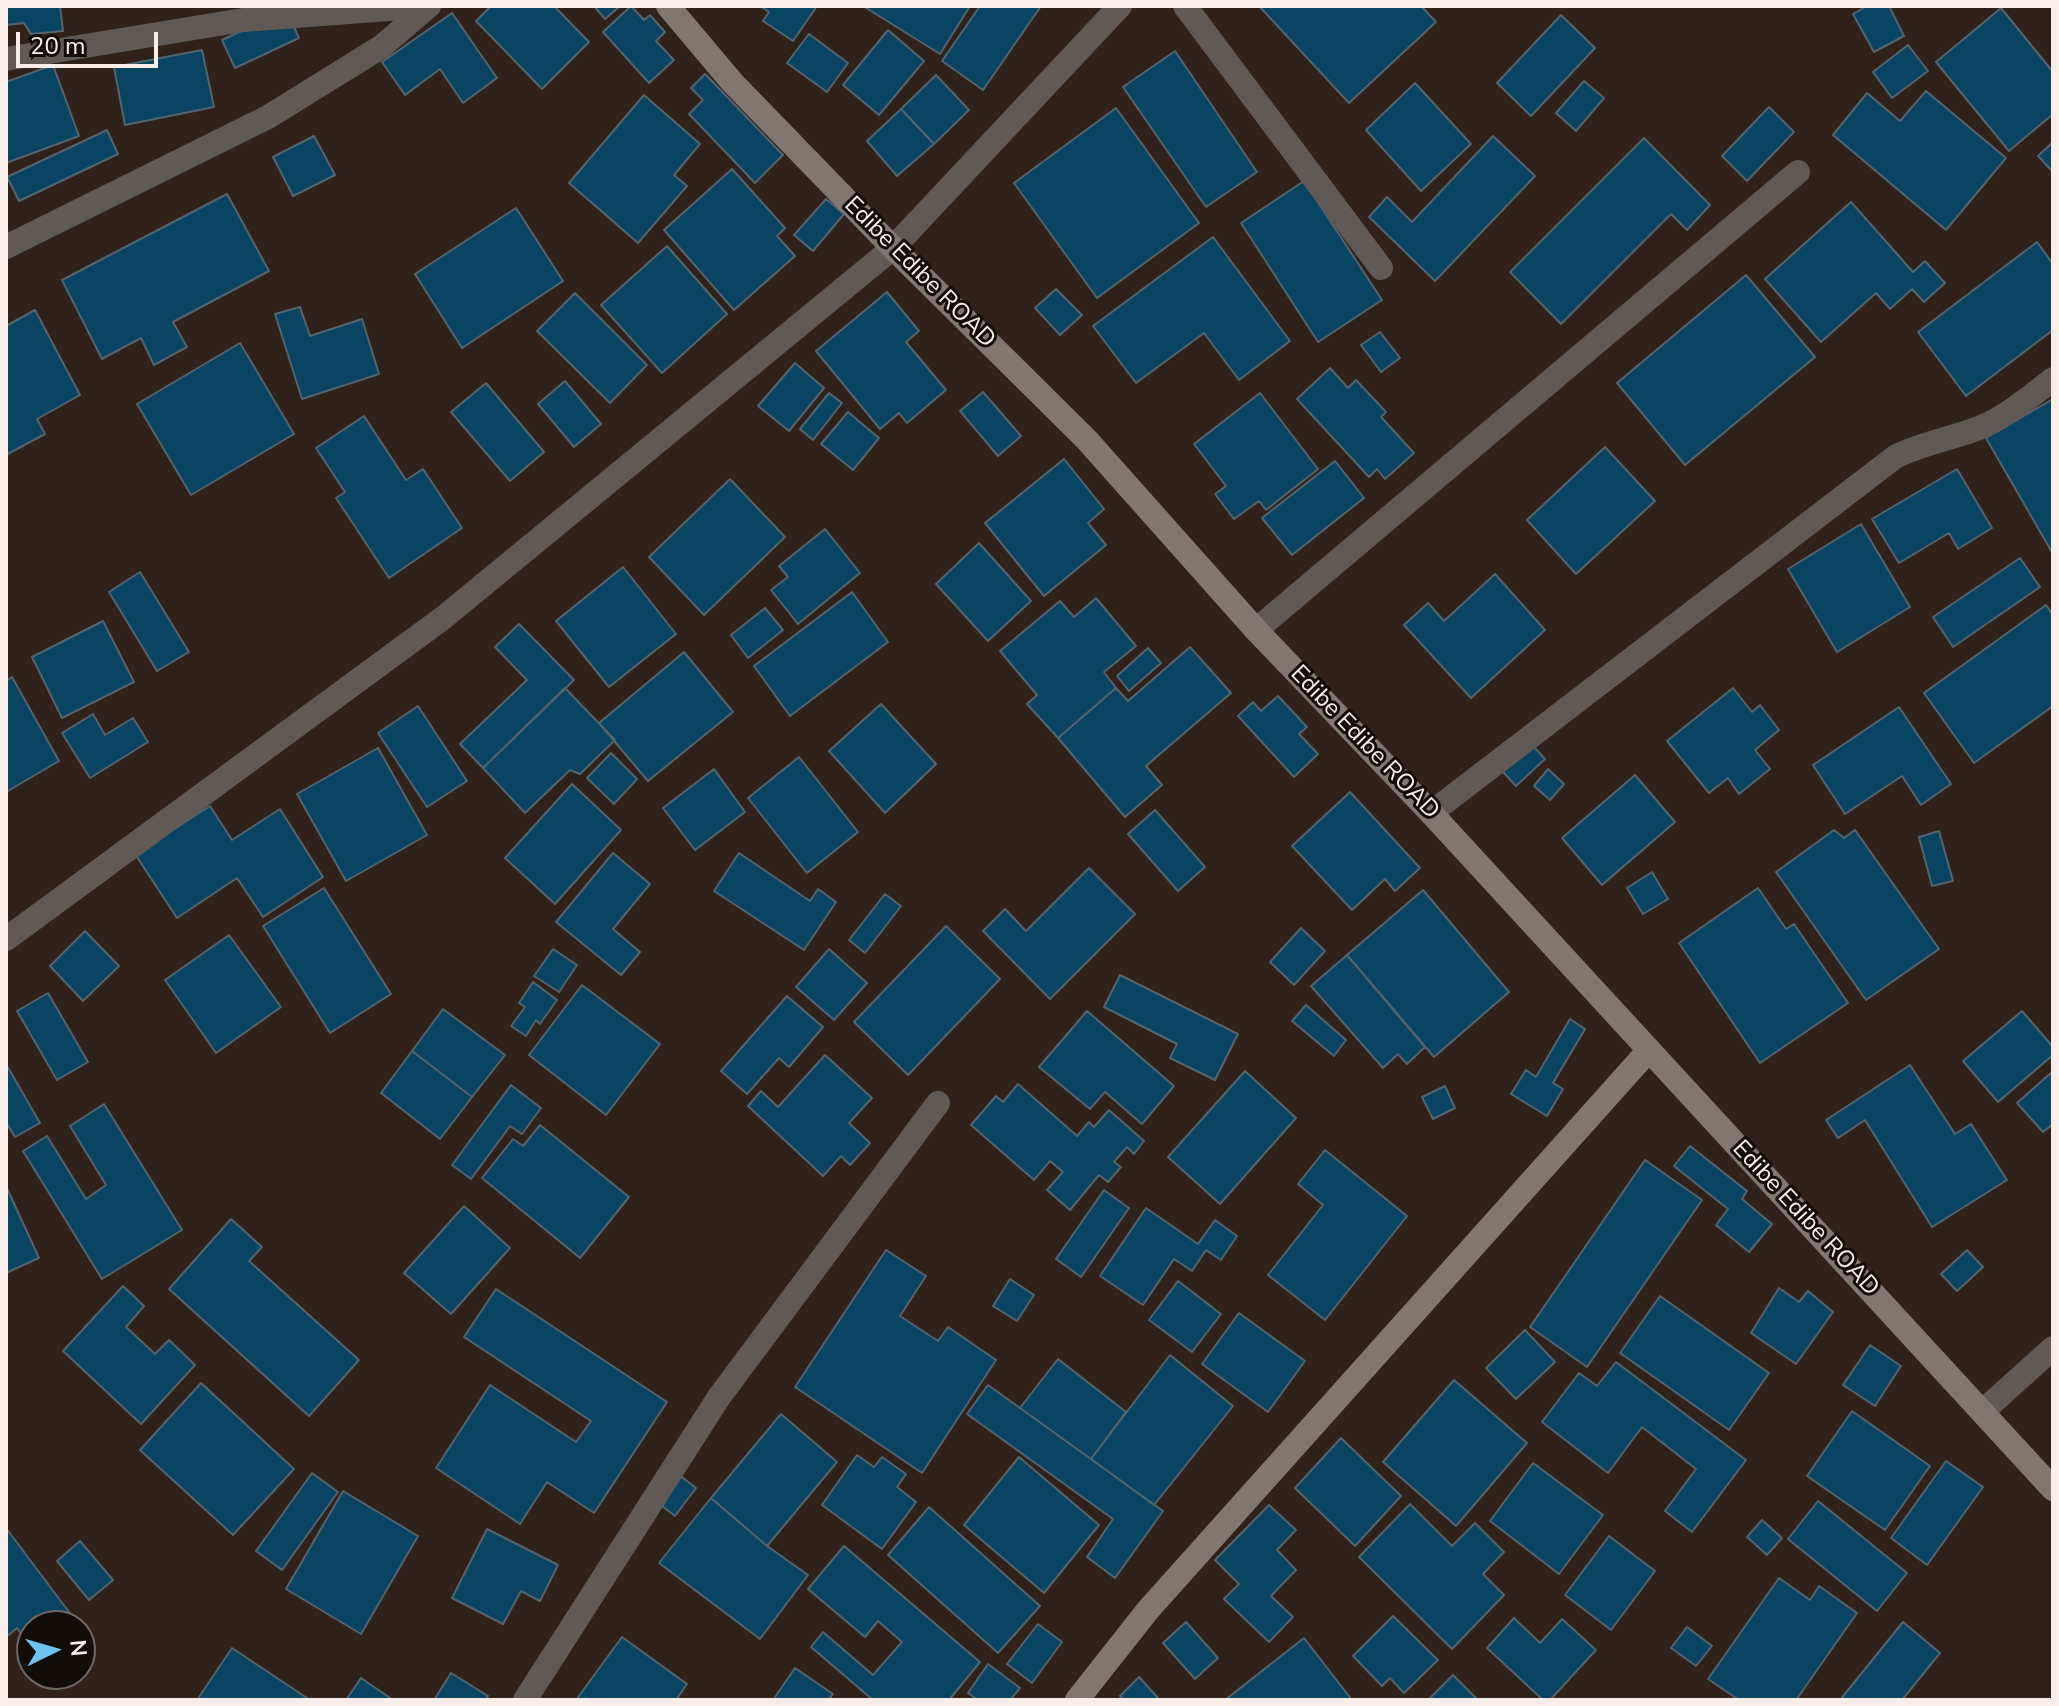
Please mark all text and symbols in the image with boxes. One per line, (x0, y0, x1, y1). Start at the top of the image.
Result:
scale bar (20, 16, 162, 66)
text: 20 m (30, 30, 86, 62)
street label: Edibe Edibe ROAD (837, 191, 1001, 355)
street label: Edibe Edibe ROAD (1283, 660, 1445, 826)
street label: Edibe Edibe ROAD (1726, 1135, 1884, 1303)
north arrow (16, 1610, 96, 1690)
text: N (62, 1639, 94, 1658)

